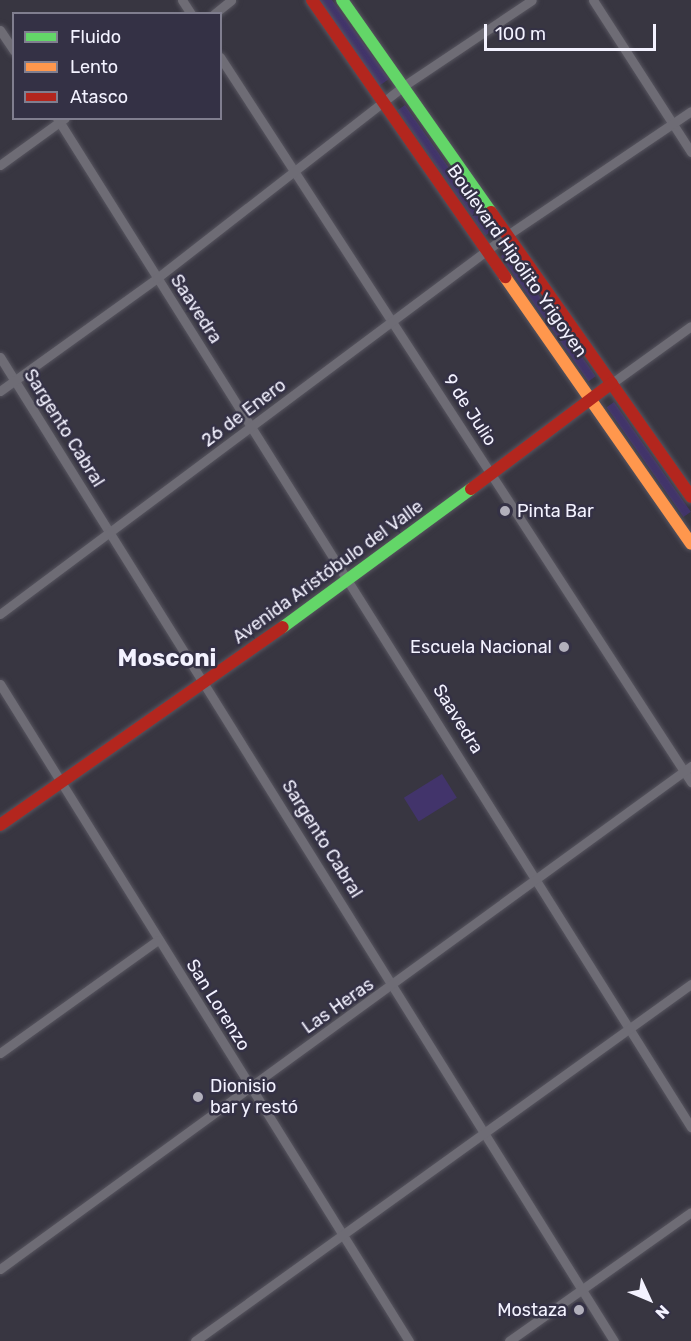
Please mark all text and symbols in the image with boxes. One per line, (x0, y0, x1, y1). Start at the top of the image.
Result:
legend (12, 12, 222, 120)
scale bar (487, 12, 660, 50)
text: 100 m (495, 23, 546, 45)
text: Fluido (70, 26, 121, 48)
text: Lento (70, 56, 118, 78)
text: Atasco (70, 86, 128, 108)
street label: Boulevard Hipólito Yrigoyen (442, 160, 592, 362)
street label: Saavedra (166, 270, 226, 348)
street label: Sargento Cabral (19, 365, 109, 491)
street label: 9 de Julio (439, 370, 501, 450)
street label: 26 de Enero (198, 374, 290, 452)
street label: Avenida Aristóbulo del Valle (228, 495, 428, 649)
place label: Pinta Bar (517, 500, 594, 522)
marker: Pinta Bar (498, 504, 512, 518)
place label: Escuela Nacional (410, 636, 552, 658)
marker: Escuela Nacional (557, 640, 571, 654)
district label: Mosconi (118, 645, 216, 673)
street label: Saavedra (428, 680, 488, 758)
street label: Sargento Cabral (277, 776, 367, 902)
street label: San Lorenzo (181, 955, 255, 1055)
street label: Las Heras (298, 974, 378, 1038)
place label: Dionisio bar y restó (210, 1076, 300, 1118)
marker: Dionisio bar y restó (191, 1090, 205, 1104)
north arrow (619, 1269, 679, 1329)
place label: Mostaza (497, 1299, 567, 1321)
text: N (651, 1301, 673, 1323)
marker: Mostaza (572, 1303, 586, 1317)

